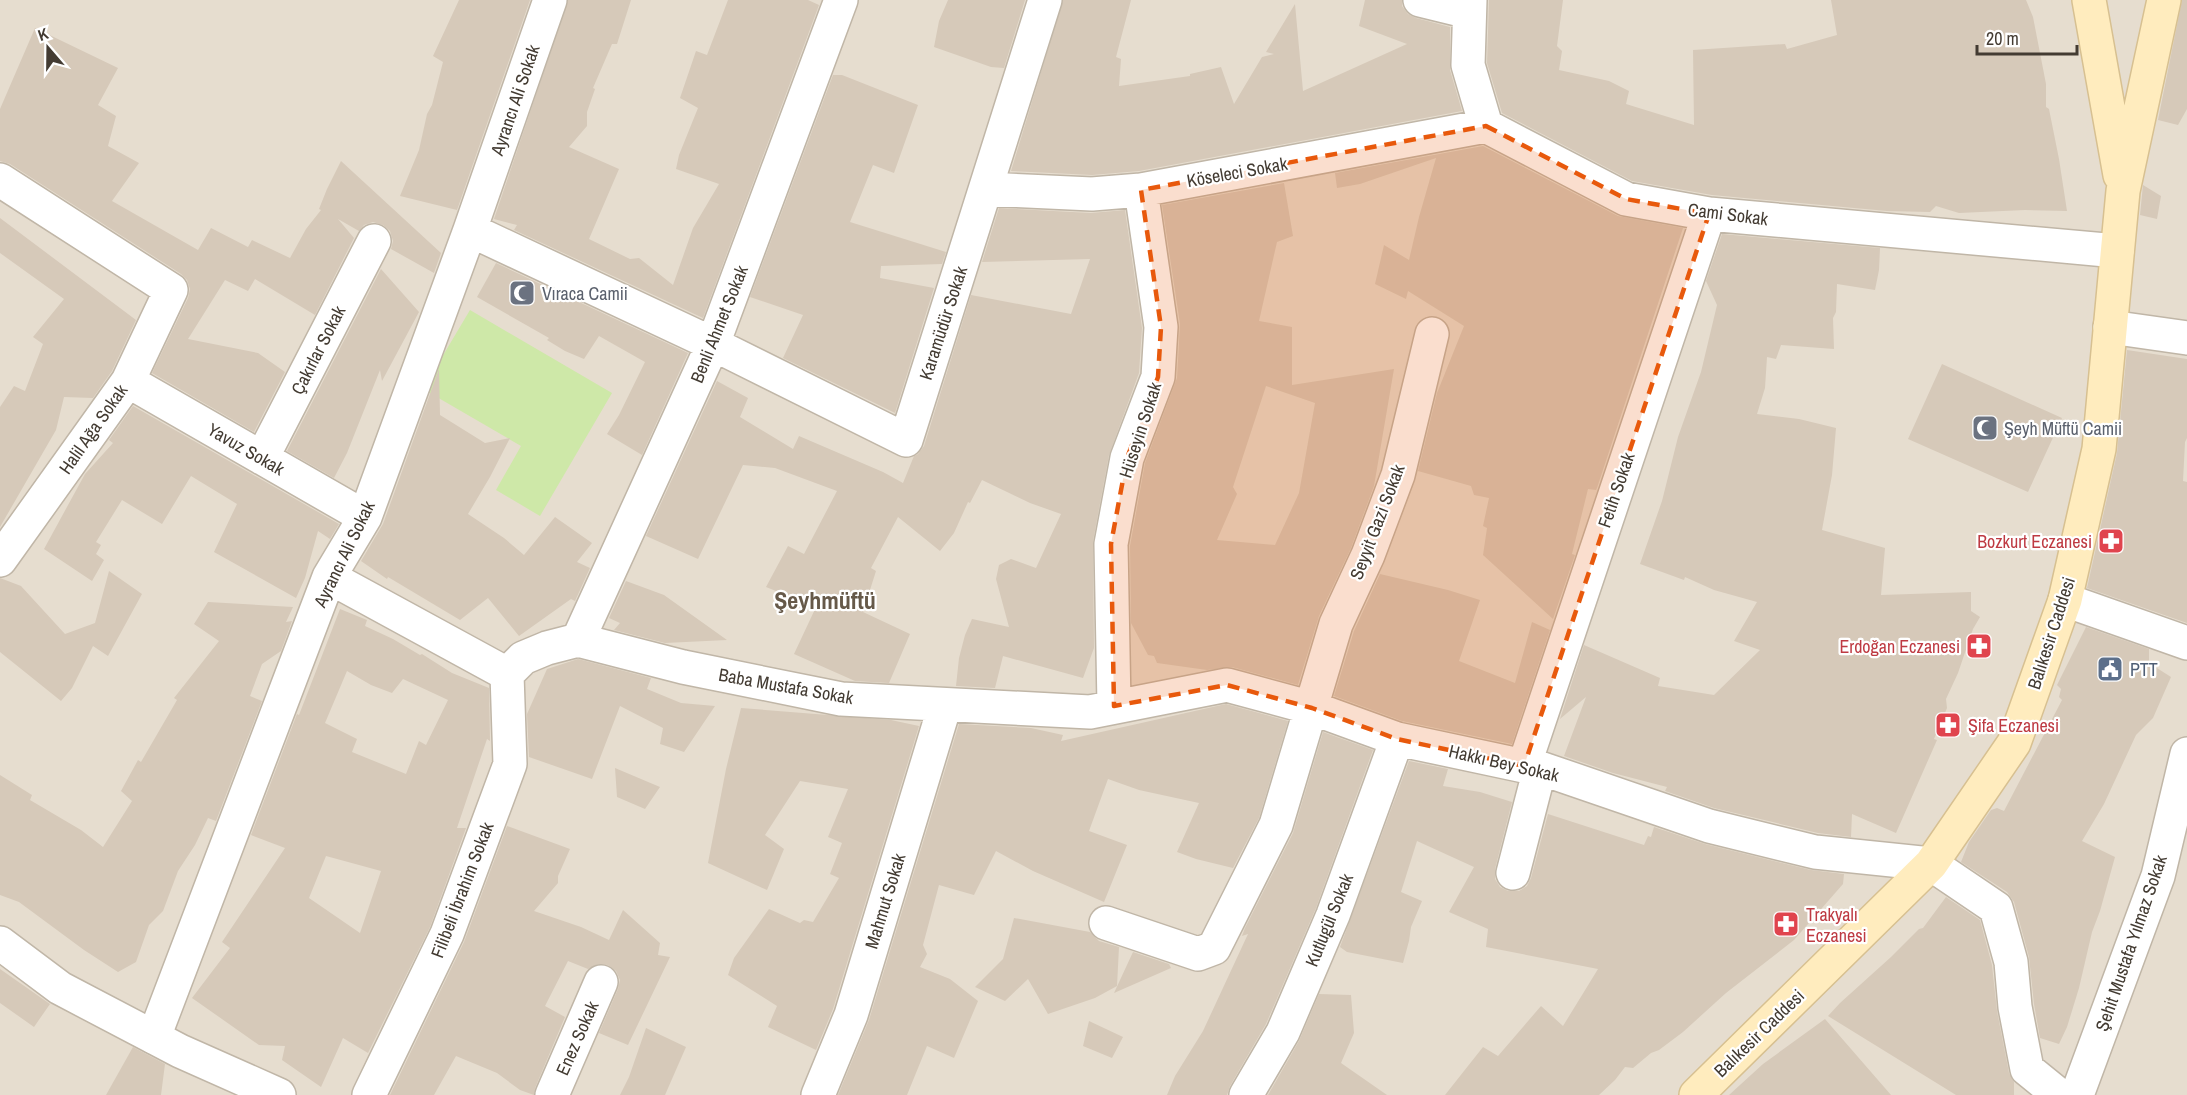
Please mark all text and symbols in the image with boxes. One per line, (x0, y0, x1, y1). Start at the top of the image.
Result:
north arrow (18, 18, 78, 78)
scale bar (1977, 18, 2078, 56)
text: K (35, 22, 52, 46)
text: 20 m (1986, 26, 2019, 51)
street label: Ayrancı Ali Sokak (484, 41, 546, 160)
street label: Köseleci Sokak (1185, 151, 1290, 193)
street label: Cami Sokak (1687, 197, 1770, 231)
street label: Benli Ahmet Sokak (684, 261, 754, 387)
street label: Karamüdür Sokak (913, 262, 973, 383)
mosque icon: Vıraca Camii (507, 278, 537, 308)
place label: Vıraca Camii (542, 281, 628, 306)
street label: Çakırlar Sokak (285, 301, 351, 399)
street label: Hüseyin Sokak (1113, 378, 1167, 481)
street label: Halil Ağa Sokak (53, 379, 133, 479)
mosque icon: Şeyh Müftü Camii (1970, 413, 2000, 443)
place label: Şeyh Müftü Camii (2004, 416, 2122, 441)
street label: Yavuz Sokak (203, 417, 290, 481)
street label: Fetih Sokak (1591, 448, 1641, 531)
street label: Seyyit Gazi Sokak (1344, 460, 1411, 583)
street label: Ayrancı Ali Sokak (307, 496, 381, 612)
pharmacy icon: Bozkurt Eczanesi (2096, 526, 2126, 556)
place label: Bozkurt Eczanesi (1977, 529, 2092, 554)
street label: Balıkesir Caddesi (2021, 574, 2081, 692)
district label: Şeyhmüftü (774, 584, 876, 616)
pharmacy icon: Erdoğan Eczanesi (1964, 631, 1994, 661)
place label: Erdoğan Eczanesi (1839, 634, 1960, 659)
public building icon: PTT (2095, 654, 2125, 684)
place label: PTT (2130, 657, 2158, 682)
street label: Baba Mustafa Sokak (717, 662, 856, 710)
pharmacy icon: Şifa Eczanesi (1933, 710, 1963, 740)
place label: Şifa Eczanesi (1968, 713, 2059, 738)
street label: Hakkı Bey Sokak (1446, 738, 1562, 788)
street label: Filibeli İbrahim Sokak (425, 818, 500, 962)
street label: Mahmut Sokak (859, 850, 912, 952)
street label: Şehit Mustafa Yılmaz Sokak (2089, 851, 2173, 1034)
street label: Kutlugül Sokak (1299, 869, 1359, 970)
place label: Trakyalı Eczanesi (1806, 902, 1867, 948)
pharmacy icon: Trakyalı Eczanesi (1771, 909, 1801, 939)
street label: Balıkesir Caddesi (1708, 984, 1810, 1082)
street label: Enez Sokak (550, 996, 605, 1079)

